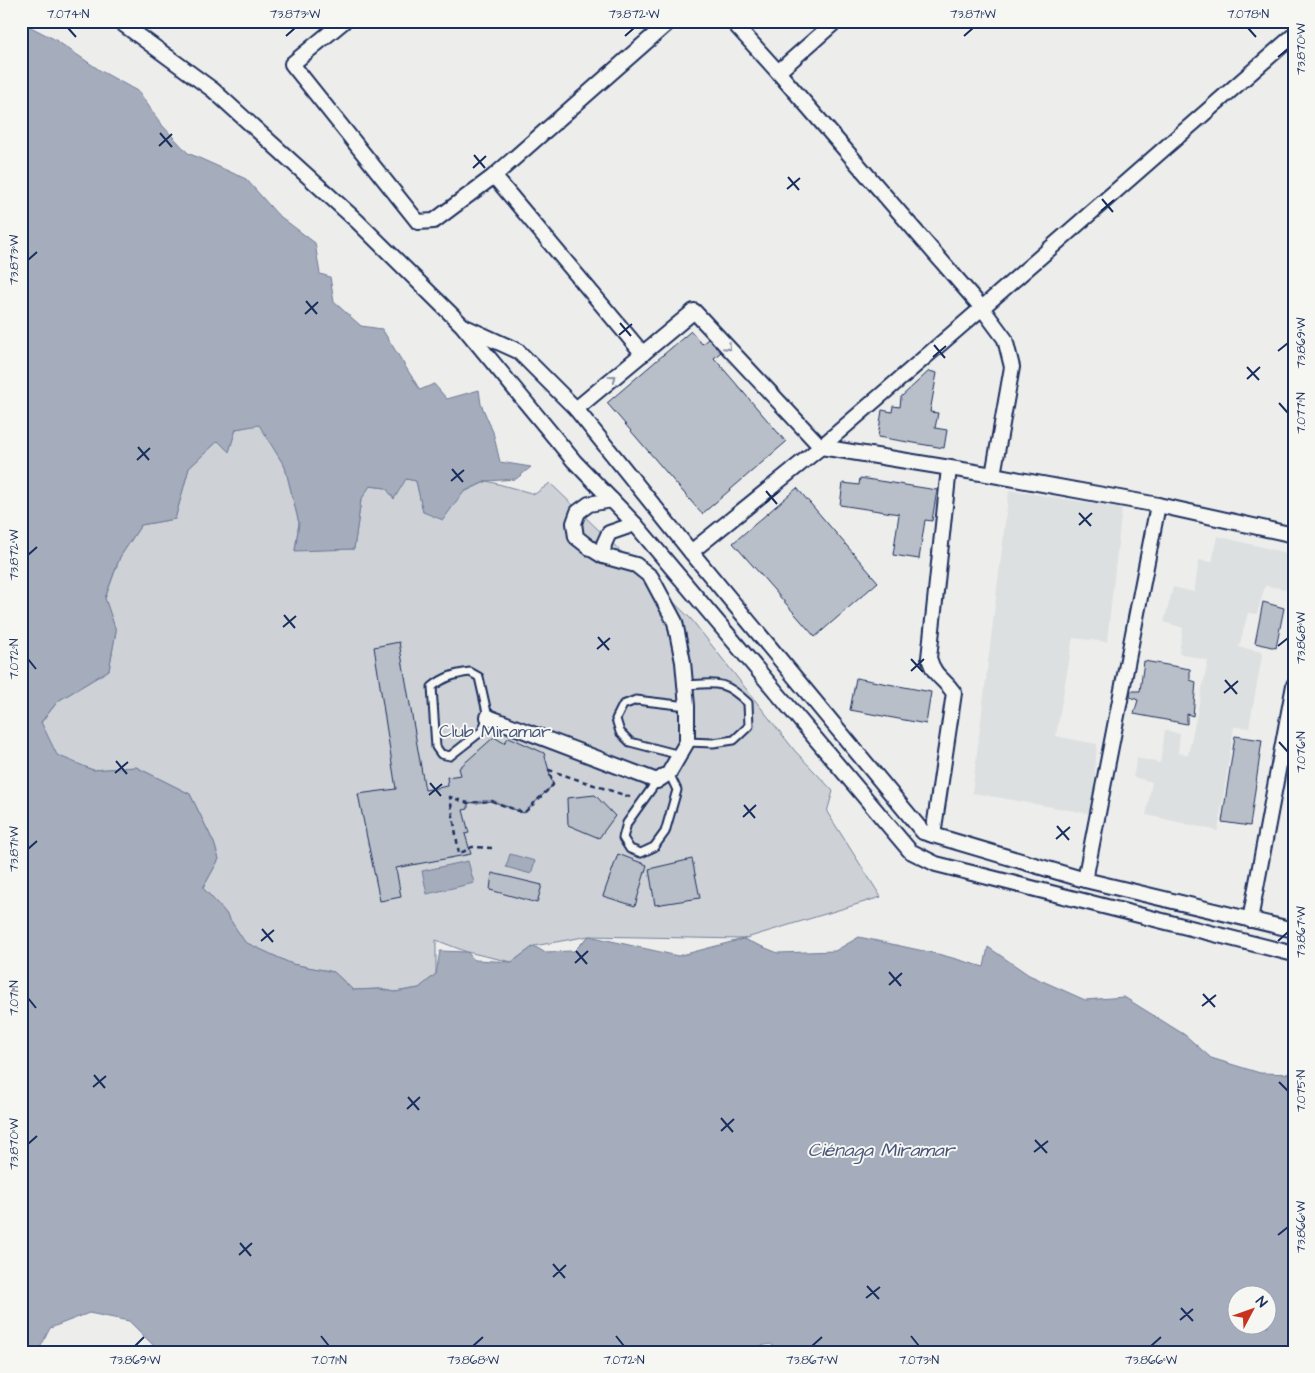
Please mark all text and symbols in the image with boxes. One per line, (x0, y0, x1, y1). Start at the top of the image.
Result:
text: 7.074°N (47, 6, 90, 23)
text: 73.873°W (270, 6, 321, 23)
text: 73.872°W (608, 6, 660, 23)
text: 73.871°W (950, 6, 997, 23)
text: 7.078°N (1227, 6, 1269, 23)
text: 73.870°W (1293, 22, 1310, 75)
text: 73.873°W (6, 234, 23, 285)
text: 73.869°W (1293, 317, 1310, 369)
one-way arrow (722, 341, 731, 350)
one-way arrow (608, 374, 617, 383)
text: 7.077°N (1293, 392, 1310, 434)
text: 73.872°W (6, 529, 23, 581)
text: 73.868°W (1293, 611, 1310, 664)
text: 7.072°N (6, 638, 23, 680)
park label: Club Miramar (439, 719, 551, 744)
text: 7.076°N (1293, 731, 1310, 773)
text: 73.871°W (6, 825, 23, 872)
text: 73.867°W (1293, 905, 1310, 958)
text: 7.071°N (6, 980, 23, 1016)
text: 7.075°N (1293, 1069, 1310, 1112)
text: 73.870°W (6, 1117, 23, 1170)
water label: Ciénaga Miramar (808, 1137, 957, 1164)
text: 73.866°W (1293, 1200, 1310, 1253)
north arrow (1228, 1286, 1278, 1336)
text: N (1251, 1292, 1272, 1312)
text: 73.869°W (109, 1352, 161, 1369)
text: 7.071°N (311, 1352, 347, 1369)
text: 73.868°W (447, 1352, 500, 1369)
text: 7.072°N (603, 1352, 645, 1369)
text: 73.867°W (786, 1352, 839, 1369)
text: 7.073°N (899, 1352, 940, 1369)
text: 73.866°W (1125, 1352, 1178, 1369)

